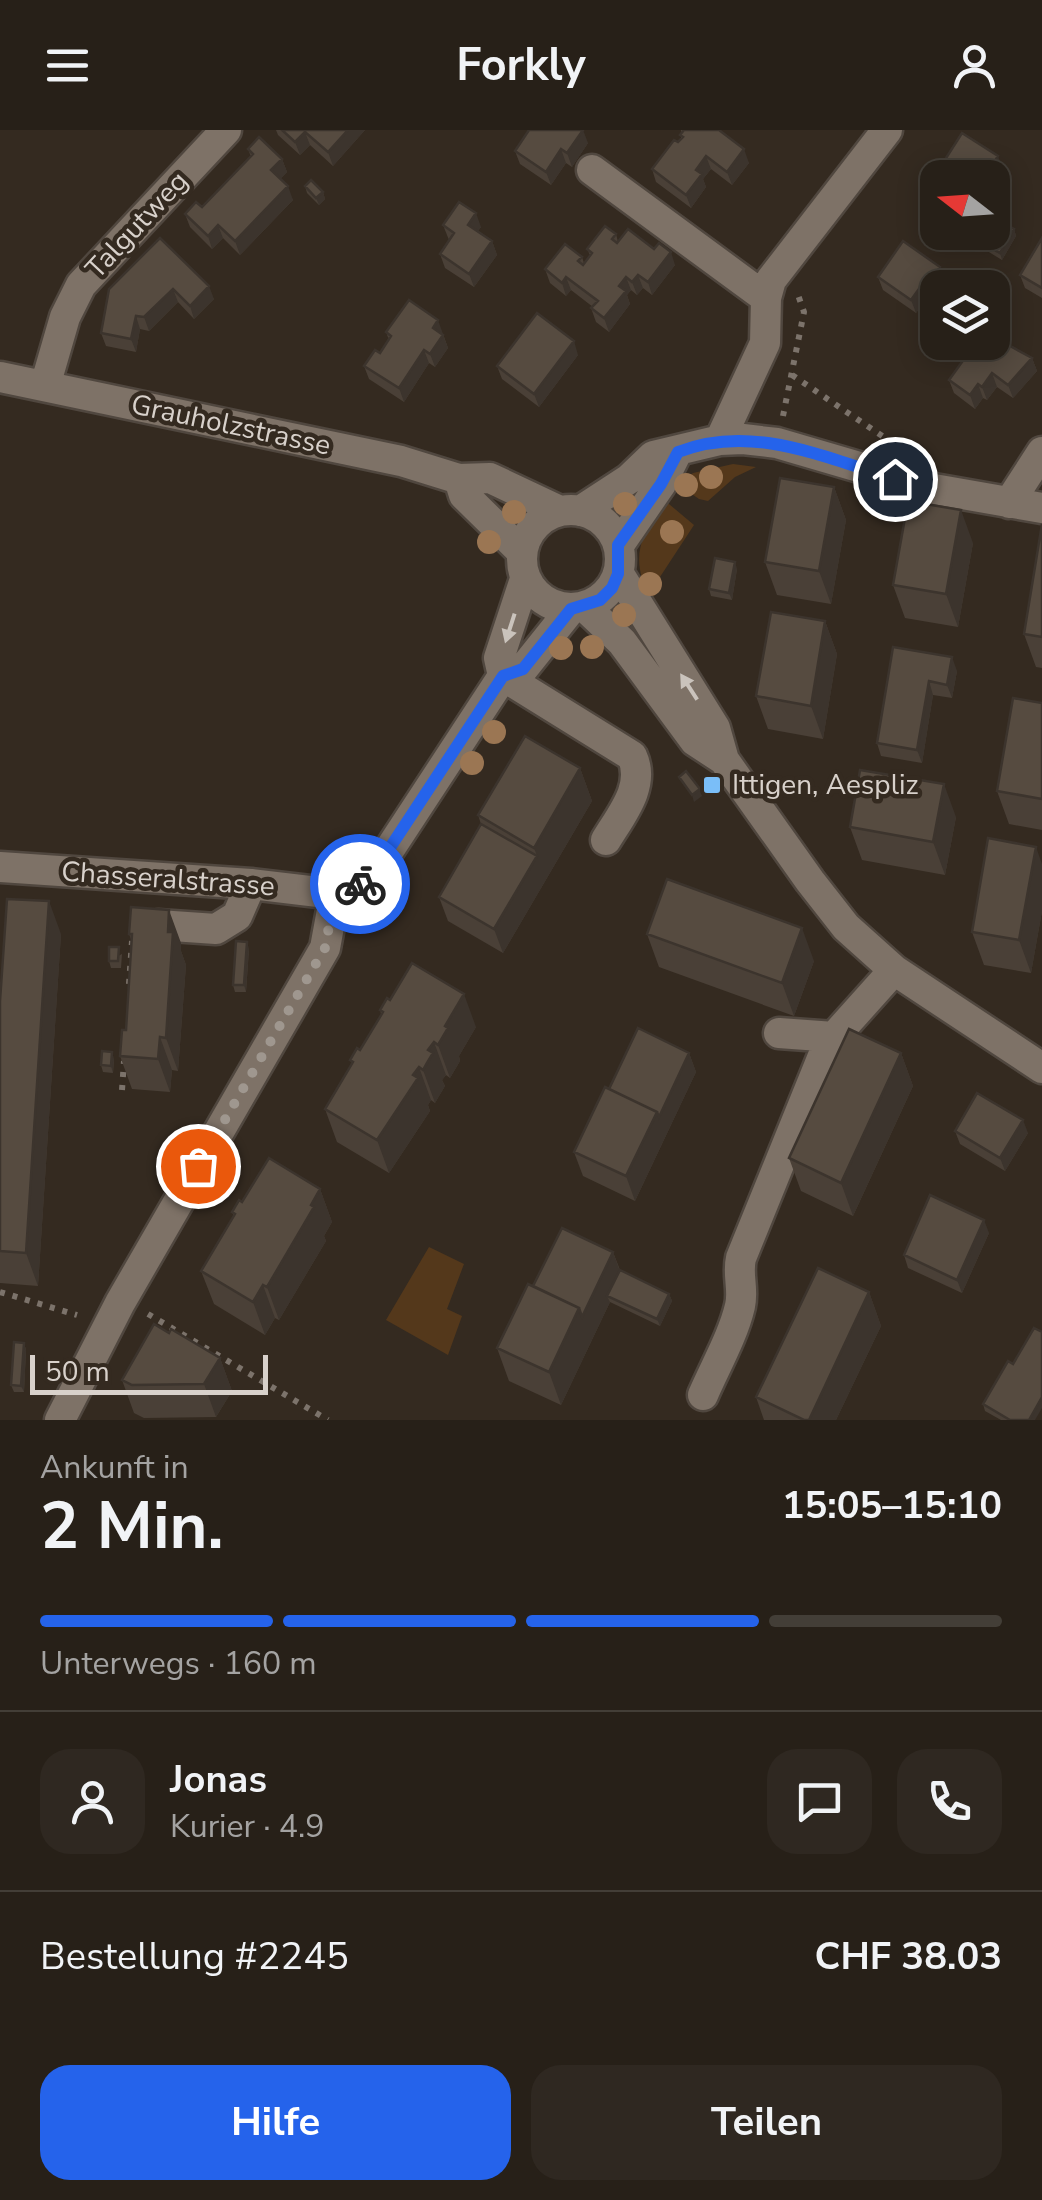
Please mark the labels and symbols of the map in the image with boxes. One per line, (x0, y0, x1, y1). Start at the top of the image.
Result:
north arrow (920, 160, 1010, 250)
street label: Talgutweg (77, 163, 197, 287)
street label: Grauholzstrasse (128, 385, 334, 465)
pin (853, 437, 938, 522)
one-way arrow (502, 613, 517, 643)
one-way arrow (681, 673, 699, 701)
place label: Ittigen, Aespliz (732, 766, 918, 804)
marker: Ittigen, Aespliz (701, 774, 723, 796)
courier (310, 834, 410, 934)
street label: Chasseralstrasse (60, 853, 276, 905)
pin (156, 1124, 241, 1209)
scale bar (30, 1350, 268, 1394)

